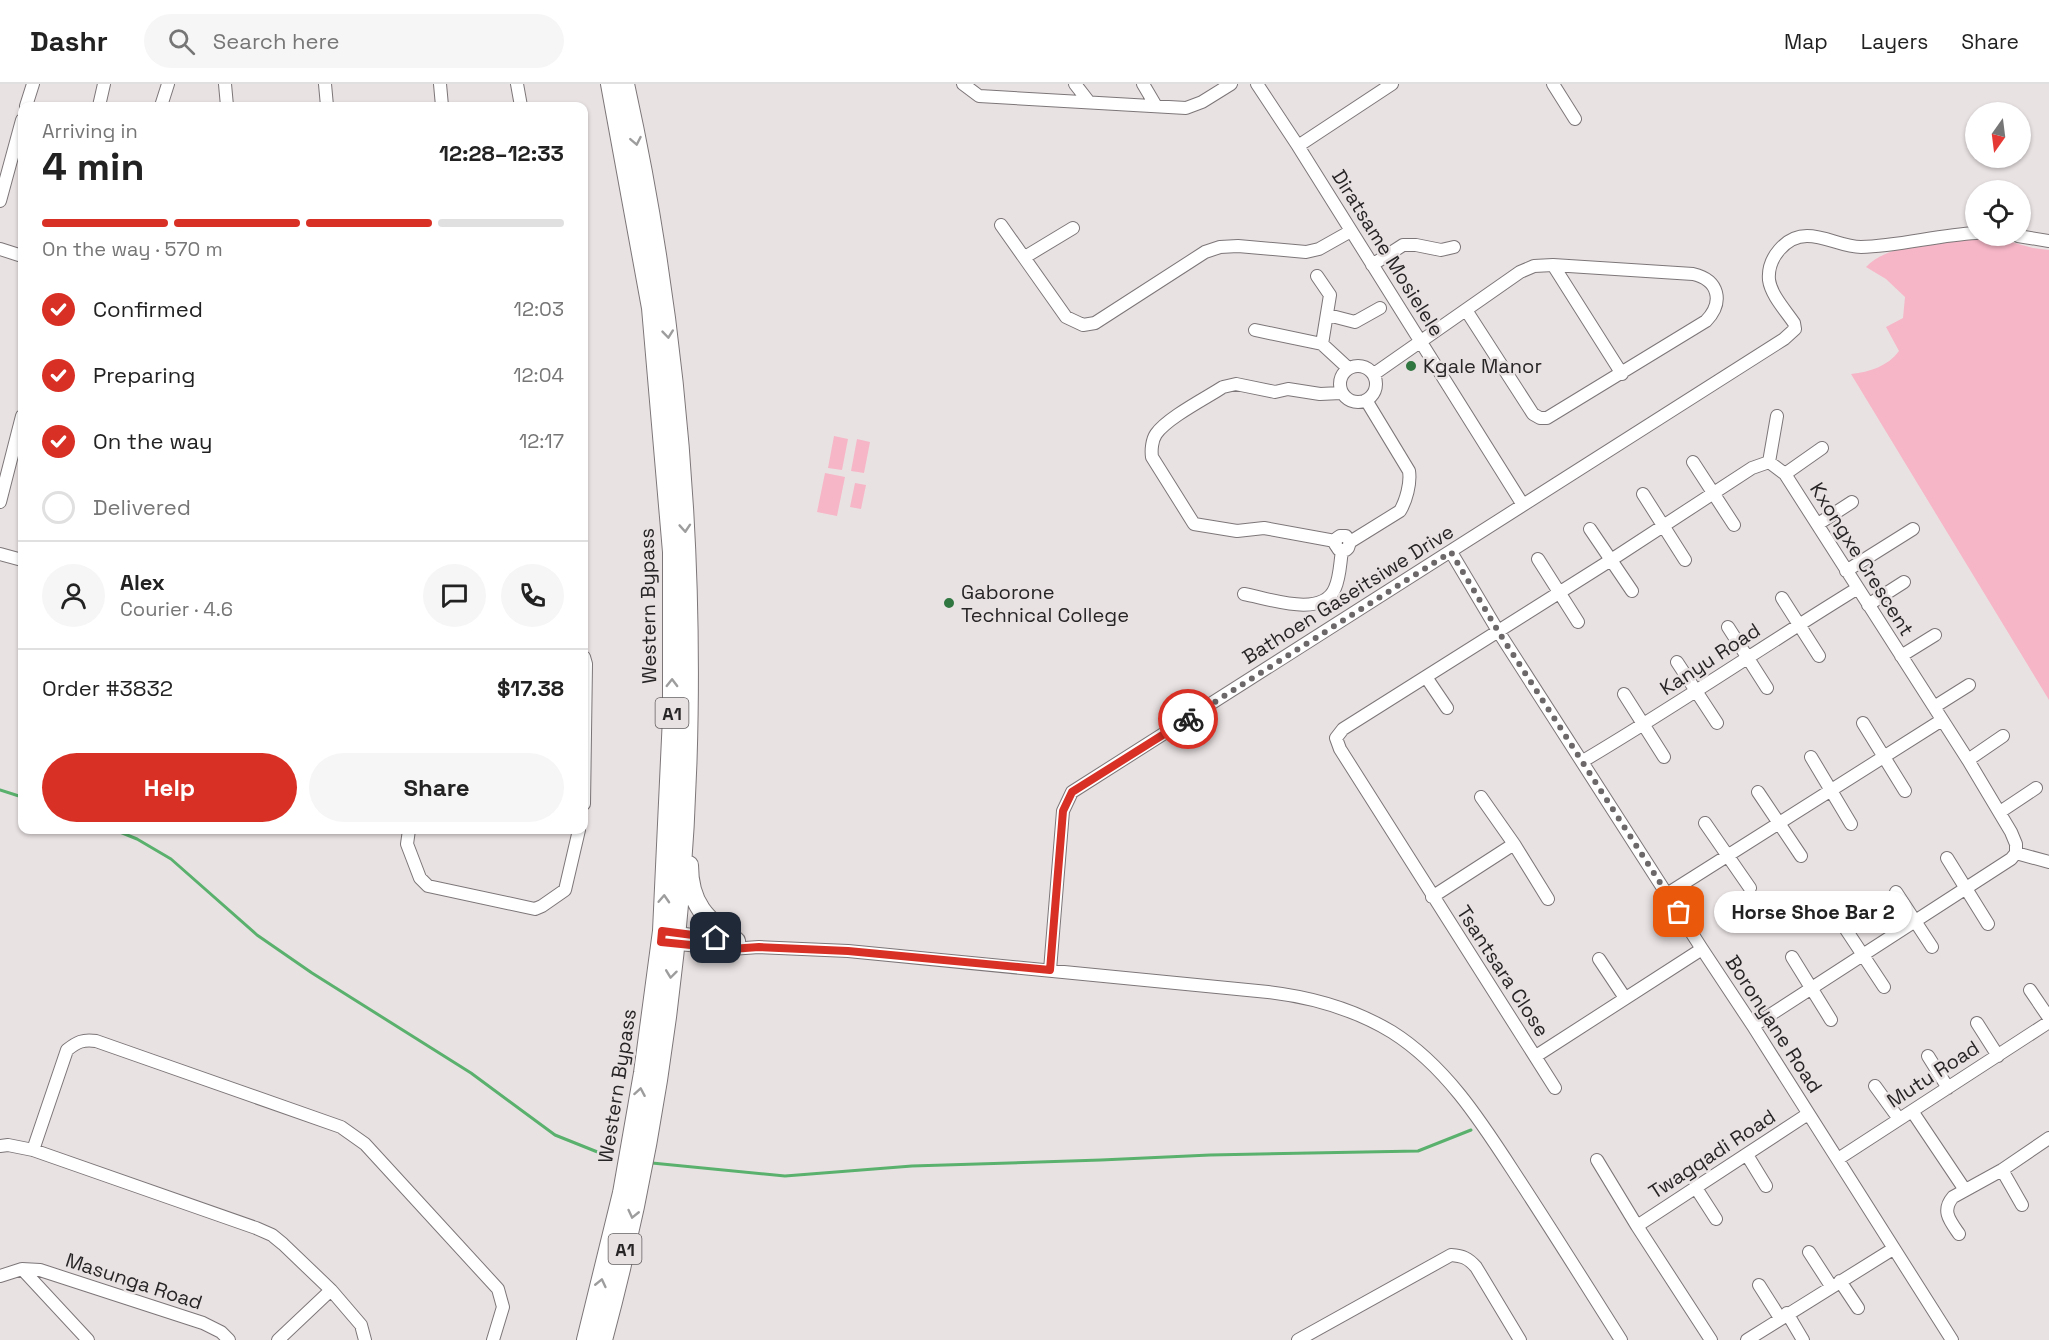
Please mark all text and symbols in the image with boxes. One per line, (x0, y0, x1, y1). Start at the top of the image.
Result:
search box (144, 14, 564, 68)
text: Dashr (30, 23, 108, 59)
icon: search (165, 25, 198, 58)
text: Search here (213, 27, 340, 55)
text: Map (1784, 28, 1828, 55)
text: Layers (1861, 28, 1928, 55)
text: Share (1961, 28, 2019, 55)
north arrow (1965, 102, 2031, 168)
map controls (1965, 102, 2031, 246)
text: Arriving in (42, 118, 138, 144)
one-way arrow (629, 136, 642, 146)
text: 12:28–12:33 (439, 139, 564, 167)
text: 4 min (42, 142, 144, 191)
street label: Diratsame Mosielele (1326, 165, 1450, 341)
button: locate (1965, 180, 2031, 246)
text: On the way · 570 m (42, 236, 223, 262)
icon: check (42, 293, 75, 326)
text: Confirmed (93, 295, 203, 323)
text: 12:03 (514, 296, 564, 322)
one-way arrow (661, 329, 674, 338)
place label: Kgale Manor (1423, 353, 1542, 379)
icon: check (42, 359, 75, 392)
marker: Kgale Manor (1404, 359, 1418, 373)
text: Preparing (93, 361, 195, 389)
text: 12:04 (513, 362, 564, 388)
icon: check (42, 425, 75, 458)
text: On the way (93, 427, 212, 455)
text: 12:17 (519, 428, 564, 454)
street label: Kxongxe Crescent (1804, 477, 1920, 641)
text: Delivered (93, 493, 191, 521)
street label: Bathoen Gaseitsiwe Drive (1237, 518, 1459, 670)
one-way arrow (679, 524, 692, 533)
street label: Western Bypass (634, 528, 662, 684)
button: person (42, 564, 105, 627)
button: chat (423, 564, 486, 627)
button: phone (501, 564, 564, 627)
text: Alex (120, 568, 165, 596)
place label: Gaborone Technical College (961, 579, 1129, 628)
text: Courier · 4.6 (120, 596, 233, 622)
marker: Gaborone Technical College (942, 596, 956, 610)
street label: Kanyu Road (1655, 617, 1765, 701)
text: Order #3832 (42, 674, 173, 702)
text: $17.38 (497, 674, 564, 702)
one-way arrow (666, 679, 678, 688)
courier (1158, 689, 1218, 749)
road number: A1 (656, 698, 688, 728)
icon: bike (1172, 703, 1205, 736)
button: Help (42, 753, 297, 822)
button: Share (309, 753, 564, 822)
pin (1653, 886, 1704, 937)
callout: Horse Shoe Bar 2 (1715, 891, 1913, 933)
one-way arrow (657, 894, 670, 903)
icon: bag (1662, 895, 1695, 928)
text: Horse Shoe Bar 2 (1731, 899, 1895, 925)
street label: Tsantsara Close (1451, 900, 1555, 1042)
pin (690, 912, 741, 963)
icon: home (699, 921, 732, 954)
street label: Boronyane Road (1720, 950, 1828, 1098)
one-way arrow (665, 970, 678, 979)
street label: Western Bypass (592, 1007, 642, 1165)
street label: Mutu Road (1882, 1034, 1984, 1114)
one-way arrow (633, 1088, 646, 1098)
street label: Twagqadi Road (1644, 1103, 1780, 1205)
one-way arrow (627, 1209, 640, 1219)
road number: A1 (608, 1234, 642, 1264)
street label: Masunga Road (62, 1247, 206, 1315)
one-way arrow (593, 1278, 606, 1288)

